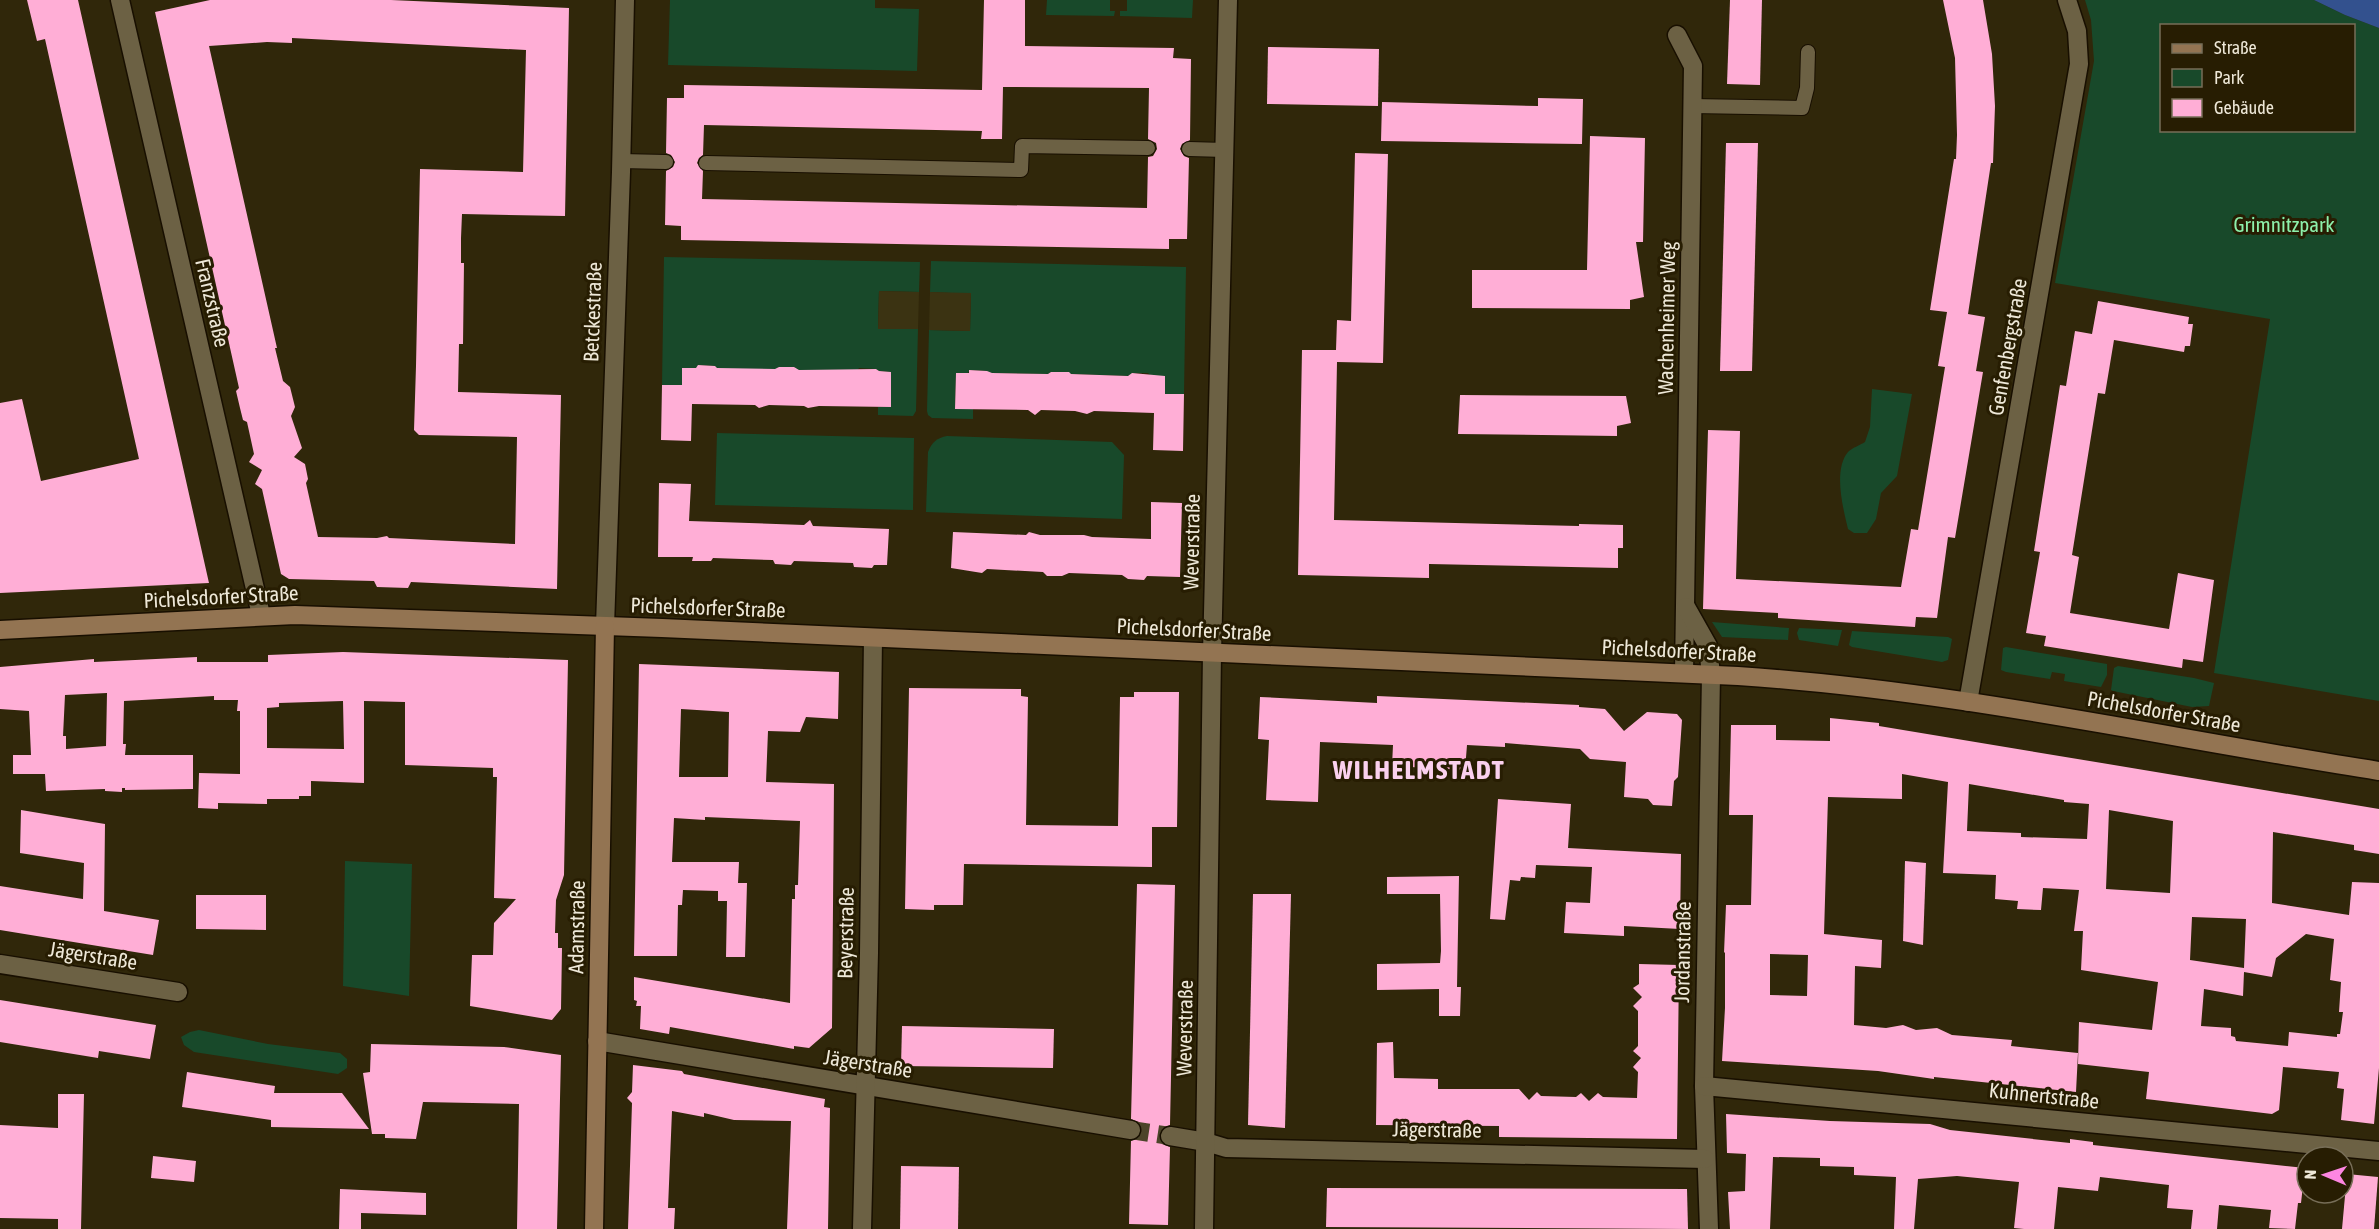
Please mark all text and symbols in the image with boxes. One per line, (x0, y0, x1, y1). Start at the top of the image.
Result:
legend (2160, 24, 2355, 132)
text: Straße (2214, 37, 2257, 58)
text: Park (2214, 67, 2244, 88)
text: Gebäude (2214, 97, 2274, 118)
park label: Grimnitzpark (2233, 212, 2335, 236)
street label: Wachenheimer Weg (1653, 241, 1679, 395)
street label: Franzstraße (191, 256, 235, 349)
street label: Betckestraße (578, 262, 606, 362)
street label: Genfenbergstraße (1983, 276, 2031, 417)
street label: Weverstraße (1178, 494, 1204, 590)
street label: Pichelsdorfer Straße (143, 580, 299, 612)
street label: Pichelsdorfer Straße (630, 592, 786, 622)
street label: Pichelsdorfer Straße (1116, 613, 1272, 645)
street label: Pichelsdorfer Straße (1601, 634, 1757, 666)
street label: Pichelsdorfer Straße (2086, 686, 2243, 736)
district label: WILHELMSTADT (1332, 754, 1505, 785)
street label: Adamstraße (563, 880, 589, 974)
street label: Beyerstraße (832, 887, 858, 979)
street label: Jordanstraße (1669, 901, 1695, 1003)
street label: Jägerstraße (47, 936, 139, 974)
street label: Weverstraße (1171, 980, 1197, 1076)
street label: Jägerstraße (822, 1044, 914, 1082)
street label: Kuhnertstraße (1988, 1077, 2100, 1113)
street label: Jägerstraße (1392, 1116, 1482, 1142)
north arrow (2295, 1145, 2355, 1205)
text: N (2301, 1169, 2319, 1180)

